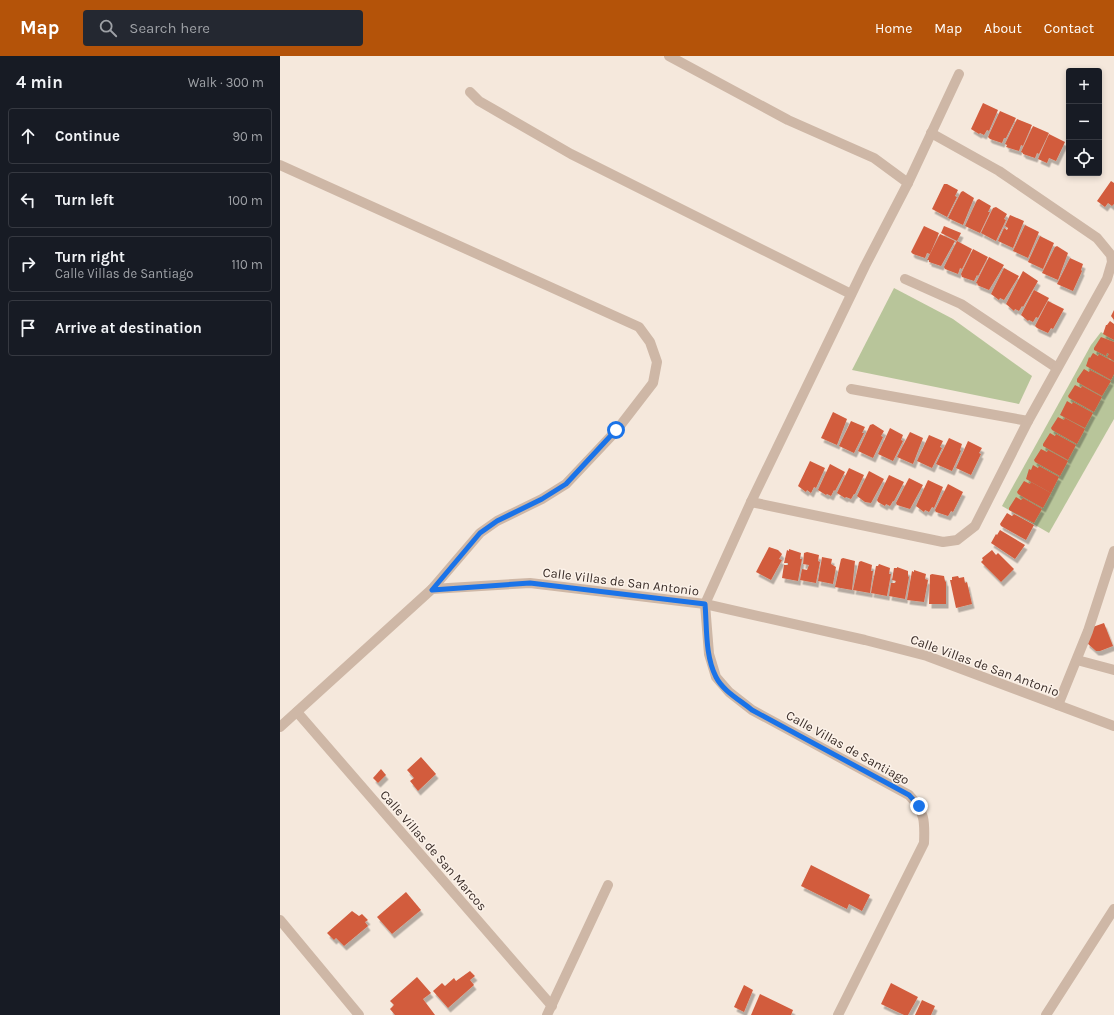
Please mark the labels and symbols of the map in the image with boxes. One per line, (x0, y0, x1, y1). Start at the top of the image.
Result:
route start (607, 421, 625, 439)
street label: Calle Villas de San Antonio (542, 564, 700, 599)
street label: Calle Villas de San Antonio (908, 632, 1061, 699)
street label: Calle Villas de Santiago (784, 707, 912, 788)
street label: Calle Villas de San Marcos (377, 787, 490, 914)
route end (910, 797, 928, 815)

